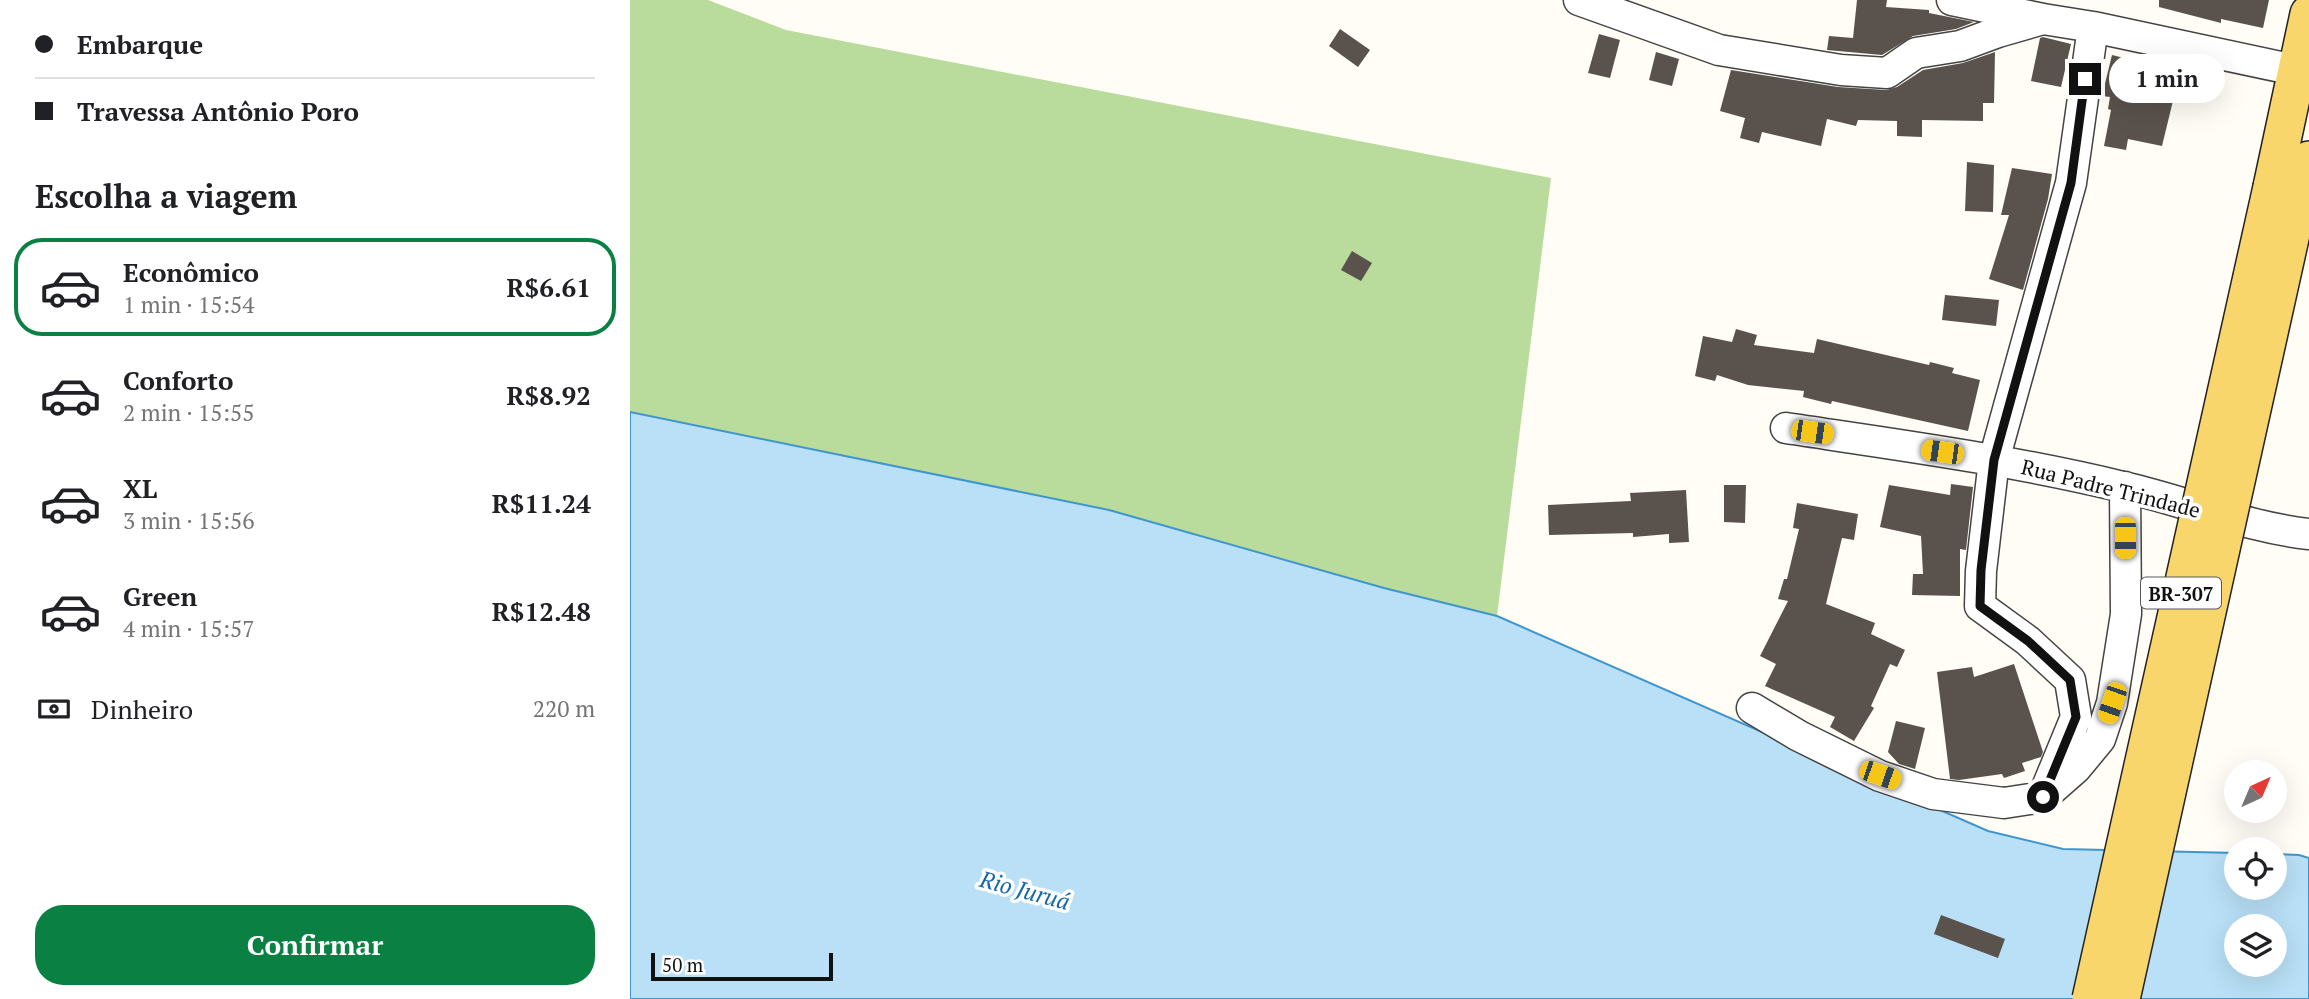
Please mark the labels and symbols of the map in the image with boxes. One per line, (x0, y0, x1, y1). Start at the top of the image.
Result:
callout: 1 min (2110, 55, 2225, 104)
route end (2069, 63, 2101, 95)
car (1790, 419, 1835, 445)
car (1920, 439, 1965, 465)
street label: Rua Padre Trindade (2019, 452, 2203, 524)
car (2115, 517, 2136, 559)
road number: BR-307 (2141, 578, 2221, 608)
car (2096, 680, 2129, 726)
car (1857, 758, 1904, 792)
north arrow (2224, 760, 2287, 822)
route start (2027, 781, 2059, 813)
water label: Rio Juruá (976, 863, 1073, 917)
scale bar (651, 950, 833, 982)

